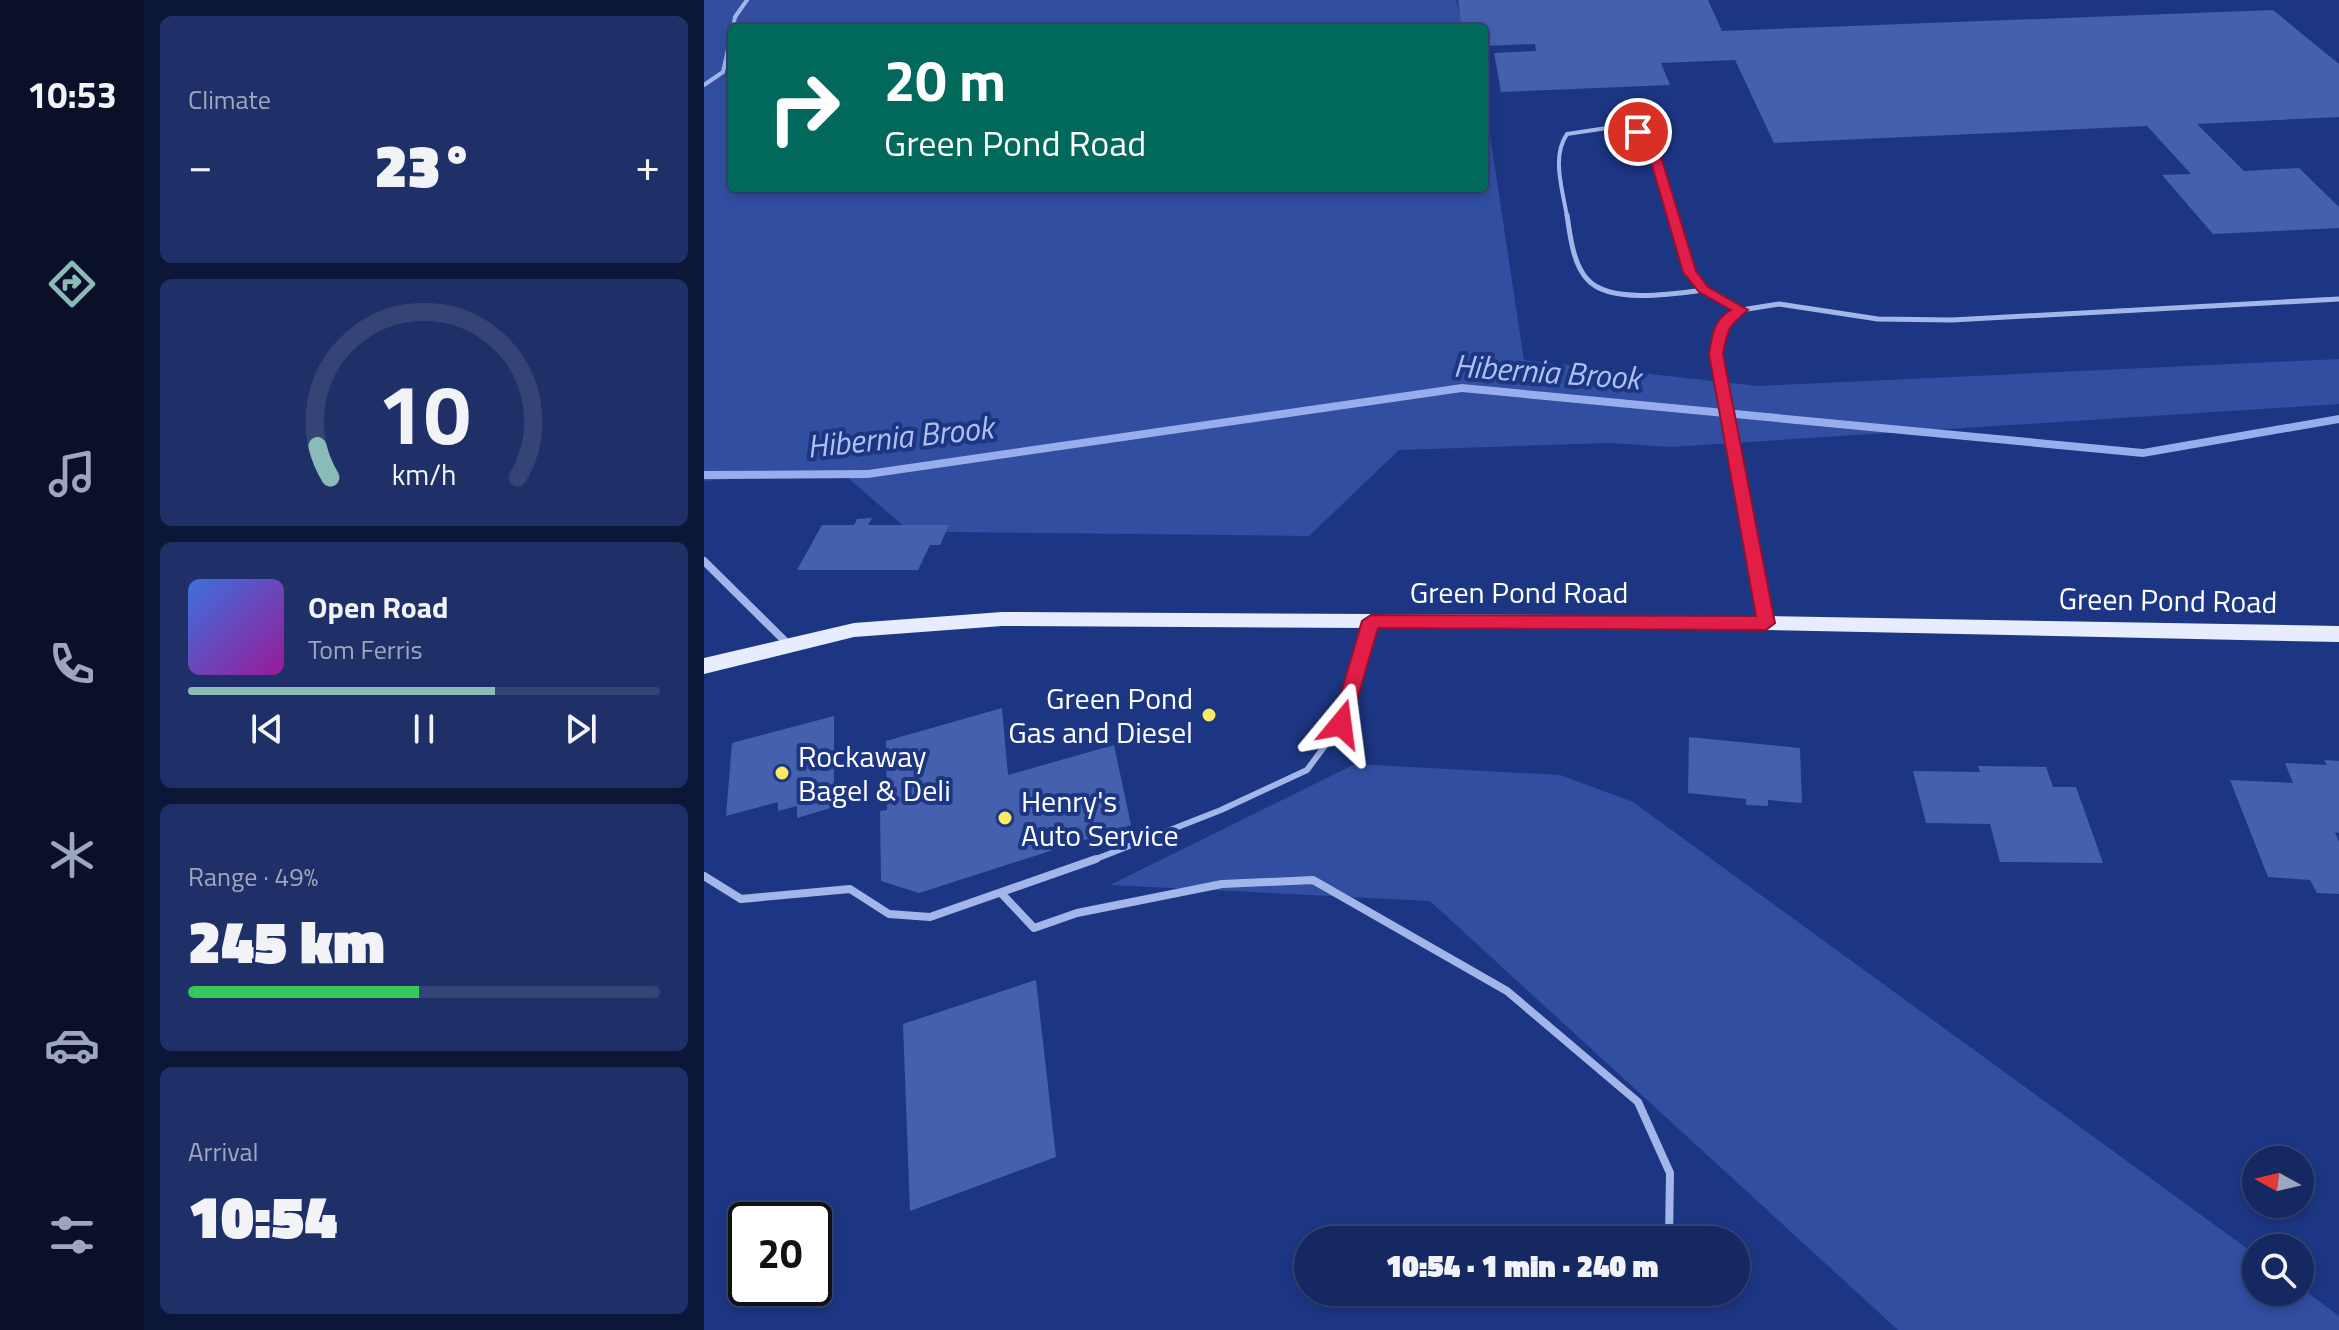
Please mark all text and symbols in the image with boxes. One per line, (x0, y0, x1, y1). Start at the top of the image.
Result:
text: 20 m (884, 38, 1006, 123)
icon: right (752, 56, 856, 160)
text: 10:53 (27, 67, 117, 122)
text: Climate (188, 80, 271, 119)
pin (1604, 98, 1672, 166)
icon: arrive (1616, 110, 1660, 154)
text: Green Pond Road (884, 115, 1146, 170)
text: 23° (375, 119, 474, 210)
text: − (188, 131, 213, 198)
text: + (635, 131, 660, 198)
icon: directions (44, 256, 100, 312)
water label: Hibernia Brook (1452, 341, 1646, 402)
text: 10 (377, 350, 471, 476)
water label: Hibernia Brook (804, 402, 999, 470)
icon: music (44, 446, 100, 502)
text: km/h (392, 453, 456, 496)
street label: Green Pond Road (1410, 569, 1628, 615)
street label: Green Pond Road (2058, 575, 2278, 625)
text: Open Road (308, 584, 449, 630)
text: Tom Ferris (308, 630, 423, 669)
icon: phone (44, 636, 100, 692)
place label: Green Pond Gas and Diesel (1008, 675, 1193, 755)
position arrow (1299, 682, 1383, 766)
marker: Green Pond Gas and Diesel (1200, 706, 1218, 724)
icon: previous (245, 707, 289, 751)
icon: pause (402, 707, 446, 751)
icon: next (559, 707, 603, 751)
place label: Rockaway Bagel & Deli (798, 733, 951, 813)
marker: Rockaway Bagel & Deli (773, 764, 791, 782)
place label: Henry's Auto Service (1021, 778, 1179, 858)
marker: Henry's Auto Service (996, 809, 1014, 827)
icon: climate (44, 827, 100, 883)
text: Range · 49% (188, 857, 318, 896)
text: 245 km (188, 895, 385, 986)
icon: car (44, 1017, 100, 1073)
text: Arrival (188, 1132, 259, 1171)
north arrow (2242, 1146, 2314, 1218)
map controls (2242, 1146, 2314, 1306)
text: 10:54 (188, 1170, 337, 1261)
speed limit sign: 20 (728, 1202, 832, 1306)
icon: filters (44, 1207, 100, 1263)
button: search (2242, 1234, 2314, 1306)
text: 10:54 · 1 min · 240 m (1386, 1243, 1658, 1289)

